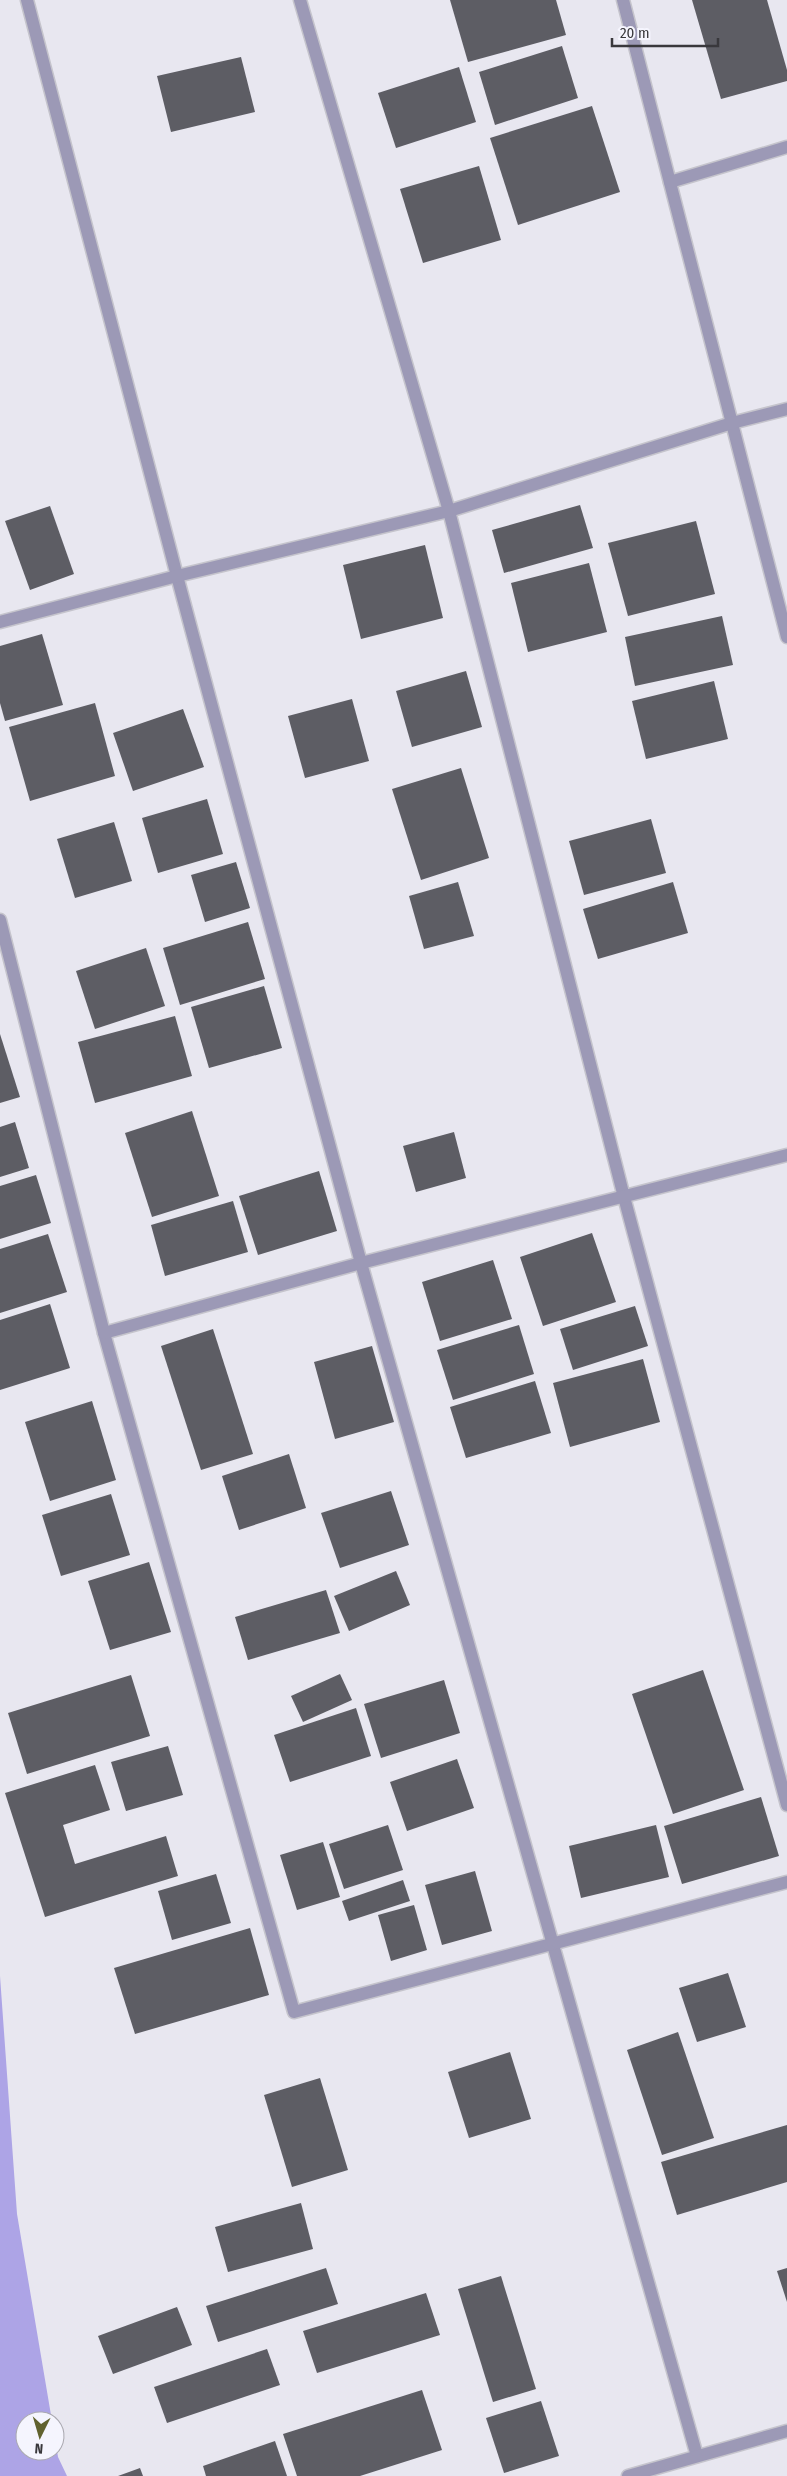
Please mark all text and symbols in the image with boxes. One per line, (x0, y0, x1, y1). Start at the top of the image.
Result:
scale bar (612, 15, 718, 47)
text: 20 m (620, 24, 650, 42)
north arrow (15, 2411, 65, 2461)
text: N (34, 2440, 44, 2457)

